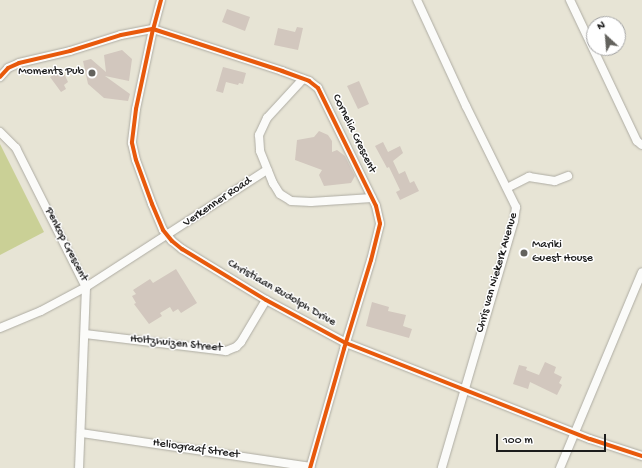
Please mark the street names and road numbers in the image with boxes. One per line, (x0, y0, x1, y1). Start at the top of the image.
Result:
street label: Cornelia Crescent (328, 92, 378, 176)
street label: Verkenner Road (181, 175, 255, 231)
street label: Penkop Crescent (40, 206, 90, 284)
street label: Chris van Niekerk Avenue (474, 211, 522, 335)
street label: Christiaan Rudolph Drive (224, 257, 338, 331)
street label: Holtzhuizen Street (129, 333, 223, 357)
street label: Heliograaf Street (152, 437, 240, 463)

